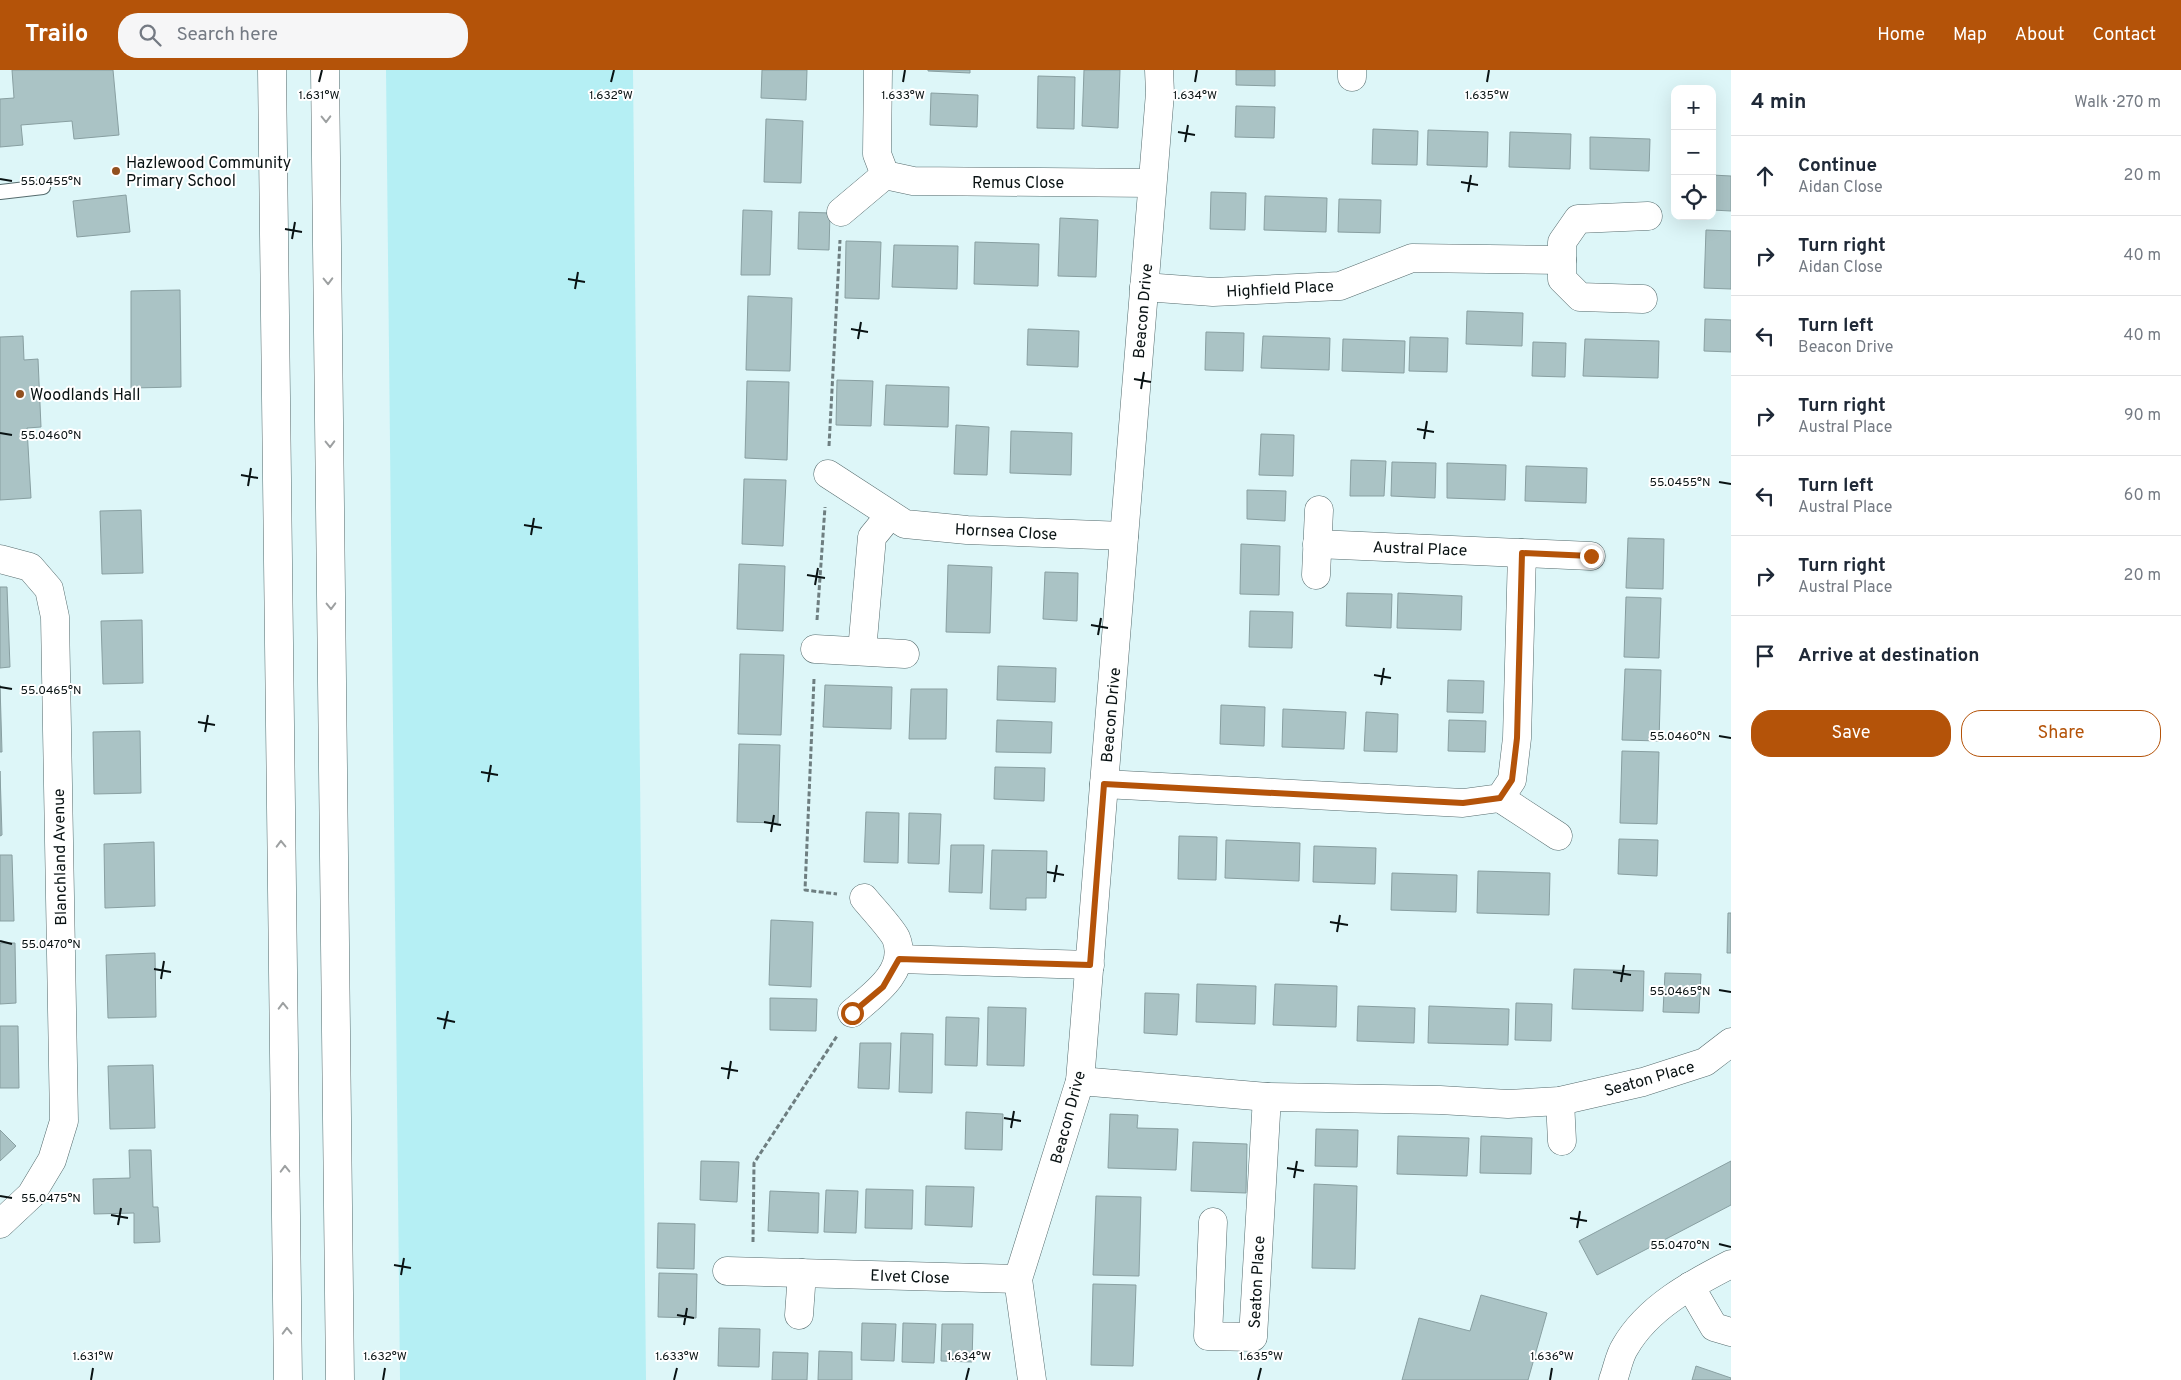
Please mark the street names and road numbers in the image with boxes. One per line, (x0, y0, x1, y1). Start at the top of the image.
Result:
street label: Remus Close (972, 174, 1064, 194)
street label: Beacon Drive (1130, 263, 1158, 360)
street label: Highfield Place (1226, 277, 1334, 303)
street label: Hornsea Close (954, 520, 1058, 546)
street label: Austral Place (1372, 538, 1467, 562)
street label: Beacon Drive (1098, 667, 1126, 764)
street label: Blanchland Avenue (50, 788, 72, 926)
street label: Seaton Place (1602, 1057, 1697, 1102)
street label: Beacon Drive (1047, 1069, 1091, 1166)
street label: Seaton Place (1246, 1235, 1270, 1329)
street label: Elvet Close (870, 1267, 950, 1289)

